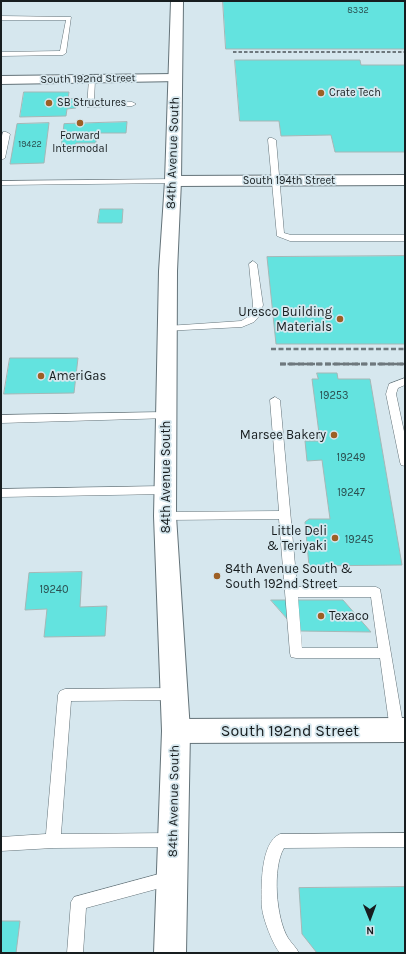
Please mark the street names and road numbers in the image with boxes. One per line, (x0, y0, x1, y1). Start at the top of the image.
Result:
street label: South 192nd Street (40, 72, 136, 86)
street label: 84th Avenue South (163, 97, 183, 209)
street label: South 194th Street (243, 174, 335, 188)
street label: 84th Avenue South (158, 421, 174, 533)
street label: South 192nd Street (221, 721, 359, 741)
street label: 84th Avenue South (165, 745, 183, 857)

